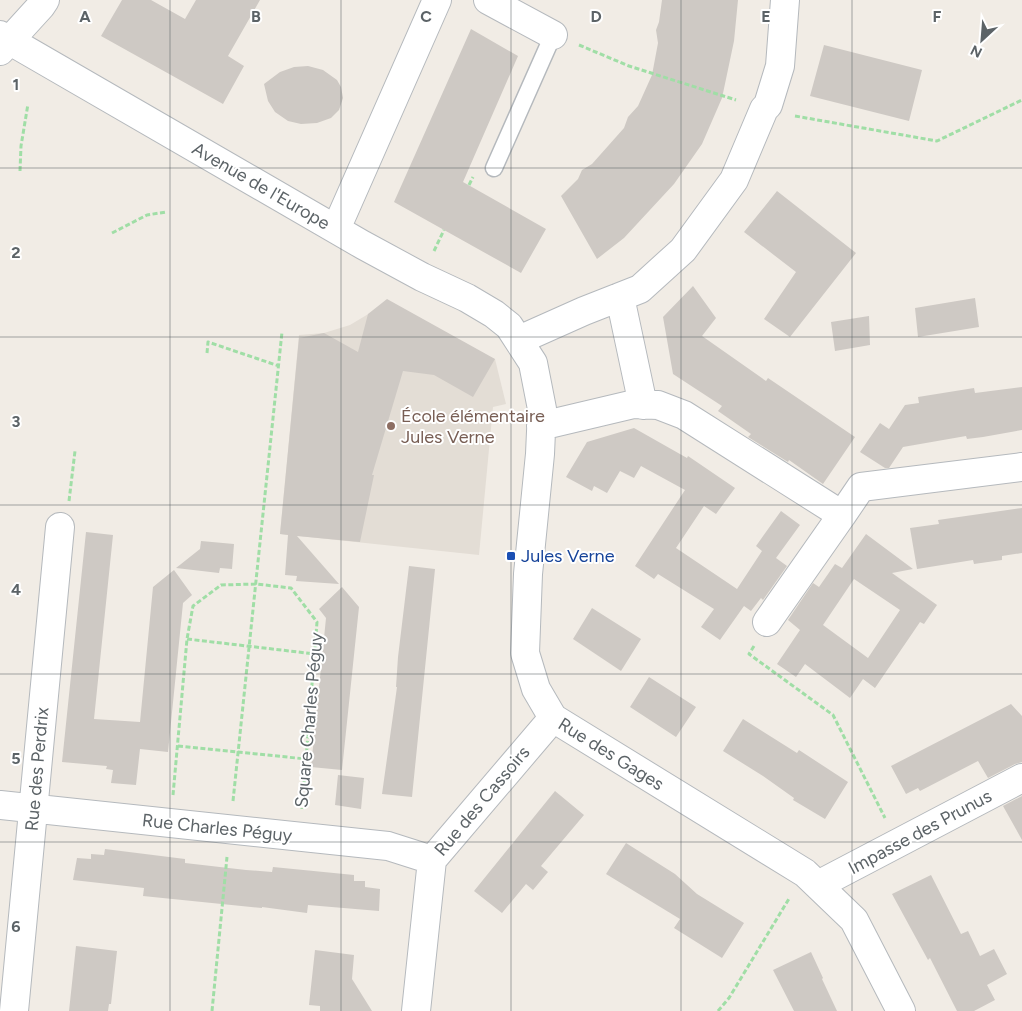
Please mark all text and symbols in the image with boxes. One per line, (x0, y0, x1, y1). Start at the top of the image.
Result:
text: A (79, 7, 91, 26)
text: B (251, 7, 261, 26)
text: C (420, 7, 432, 26)
text: D (590, 7, 602, 26)
text: E (761, 7, 771, 26)
text: F (933, 7, 942, 26)
north arrow (957, 15, 1007, 65)
text: N (968, 41, 985, 61)
text: 1 (13, 75, 19, 94)
street label: Avenue de l'Europe (188, 138, 334, 234)
text: 2 (11, 243, 21, 262)
place label: École élémentaire Jules Verne (401, 405, 545, 448)
text: 3 (12, 412, 21, 431)
marker: École élémentaire Jules Verne (385, 420, 397, 432)
place label: Jules Verne (521, 545, 615, 567)
marker: Jules Verne (505, 550, 517, 562)
text: 4 (11, 580, 21, 599)
street label: Square Charles Péguy (290, 631, 328, 809)
street label: Rue des Perdrix (21, 706, 53, 832)
street label: Rue des Gages (554, 713, 668, 795)
street label: Rue des Cassoirs (430, 742, 534, 860)
text: 5 (11, 749, 21, 768)
street label: Impasse des Prunus (845, 785, 995, 879)
street label: Rue Charles Péguy (141, 809, 294, 847)
text: 6 (11, 917, 21, 936)

